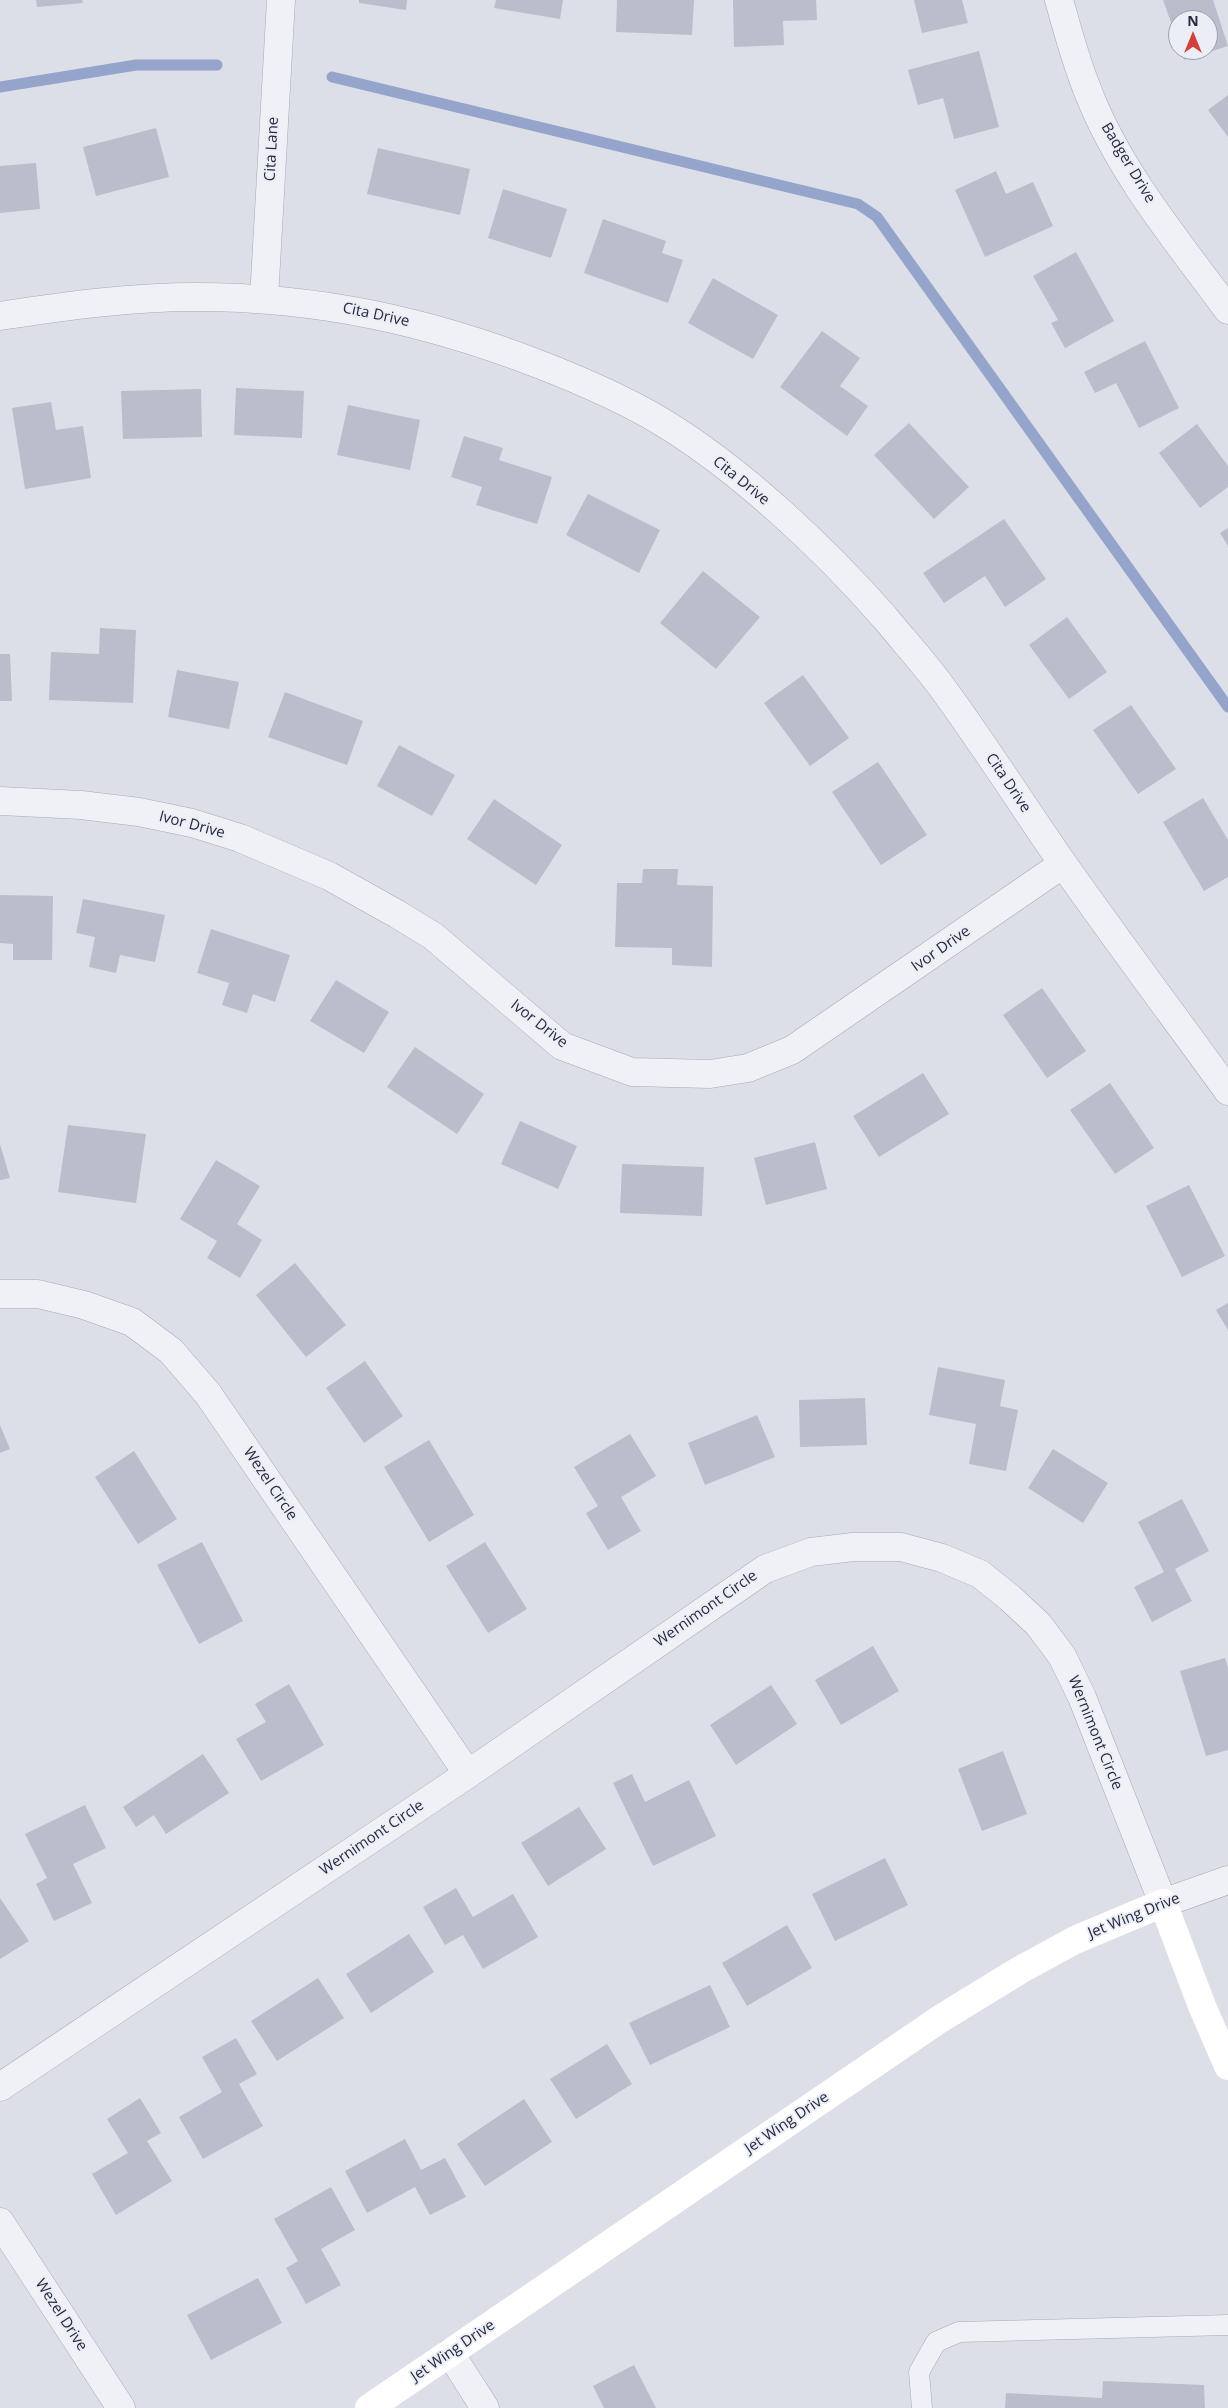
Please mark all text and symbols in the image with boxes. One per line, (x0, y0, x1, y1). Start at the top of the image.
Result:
north arrow (1168, 10, 1218, 60)
text: N (1187, 11, 1199, 30)
street label: Cita Lane (261, 116, 283, 182)
street label: Badger Drive (1097, 120, 1159, 206)
street label: Cita Drive (341, 299, 411, 331)
street label: Cita Drive (709, 453, 773, 509)
street label: Cita Drive (982, 750, 1034, 816)
street label: Ivor Drive (157, 808, 227, 842)
street label: Ivor Drive (908, 922, 974, 976)
street label: Ivor Drive (507, 996, 571, 1052)
street label: Wezel Circle (239, 1444, 301, 1524)
street label: Wernimont Circle (651, 1567, 761, 1651)
street label: Wernimont Circle (1064, 1673, 1126, 1793)
street label: Wernimont Circle (317, 1797, 427, 1879)
street label: Jet Wing Drive (1086, 1889, 1182, 1943)
street label: Jet Wing Drive (742, 2088, 832, 2158)
street label: Wezel Drive (31, 2276, 91, 2354)
street label: Jet Wing Drive (408, 2316, 498, 2386)

